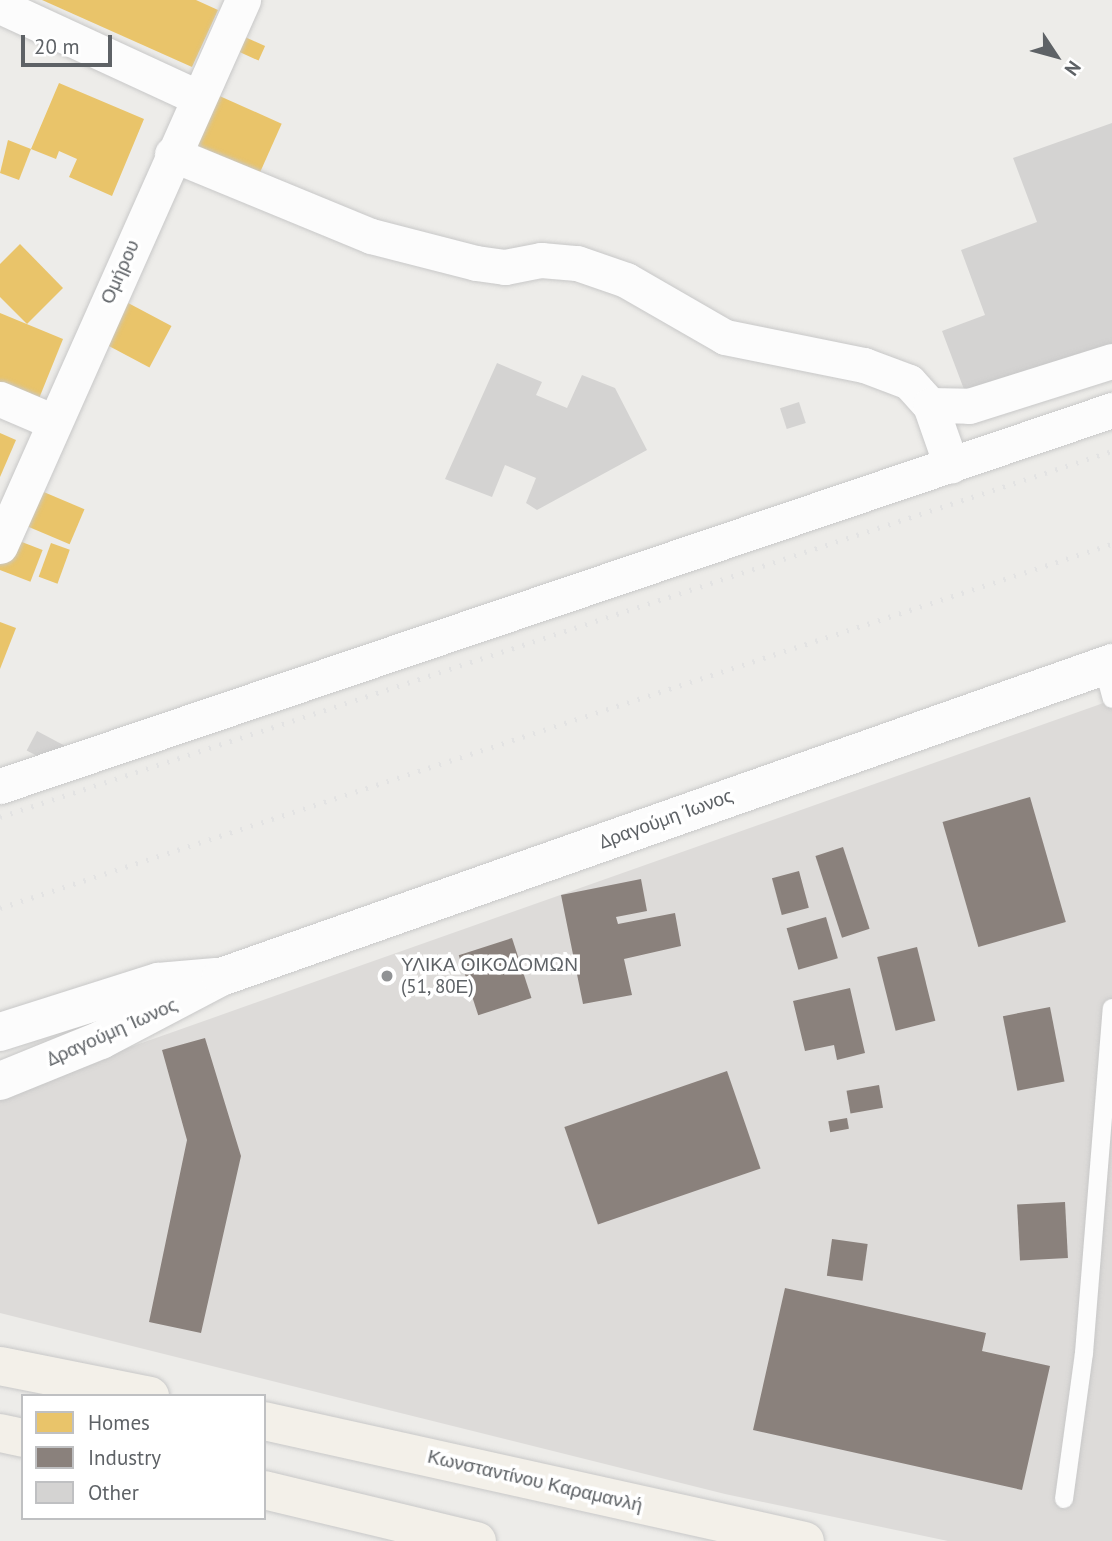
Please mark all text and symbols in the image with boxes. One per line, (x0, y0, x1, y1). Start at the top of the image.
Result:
scale bar (24, 21, 116, 65)
north arrow (1021, 21, 1091, 91)
text: 20 m (34, 33, 80, 60)
text: N (1060, 56, 1086, 80)
street label: Ομήρου (96, 236, 144, 308)
street label: Δραγούμη Ίωνος (596, 784, 736, 854)
place label: ΥΛΙΚΑ ΟΙΚΟΔΟΜΩΝ (51, 80Ε) (401, 954, 578, 998)
marker: ΥΛΙΚΑ ΟΙΚΟΔΟΜΩΝ (51, 80Ε) (379, 968, 395, 984)
street label: Δραγούμη Ίωνος (43, 993, 181, 1071)
legend (21, 1394, 266, 1520)
text: Homes (88, 1409, 150, 1436)
text: Industry (88, 1444, 161, 1471)
street label: Κωνσταντίνου Καραμανλή (425, 1445, 645, 1517)
text: Other (88, 1479, 139, 1506)

